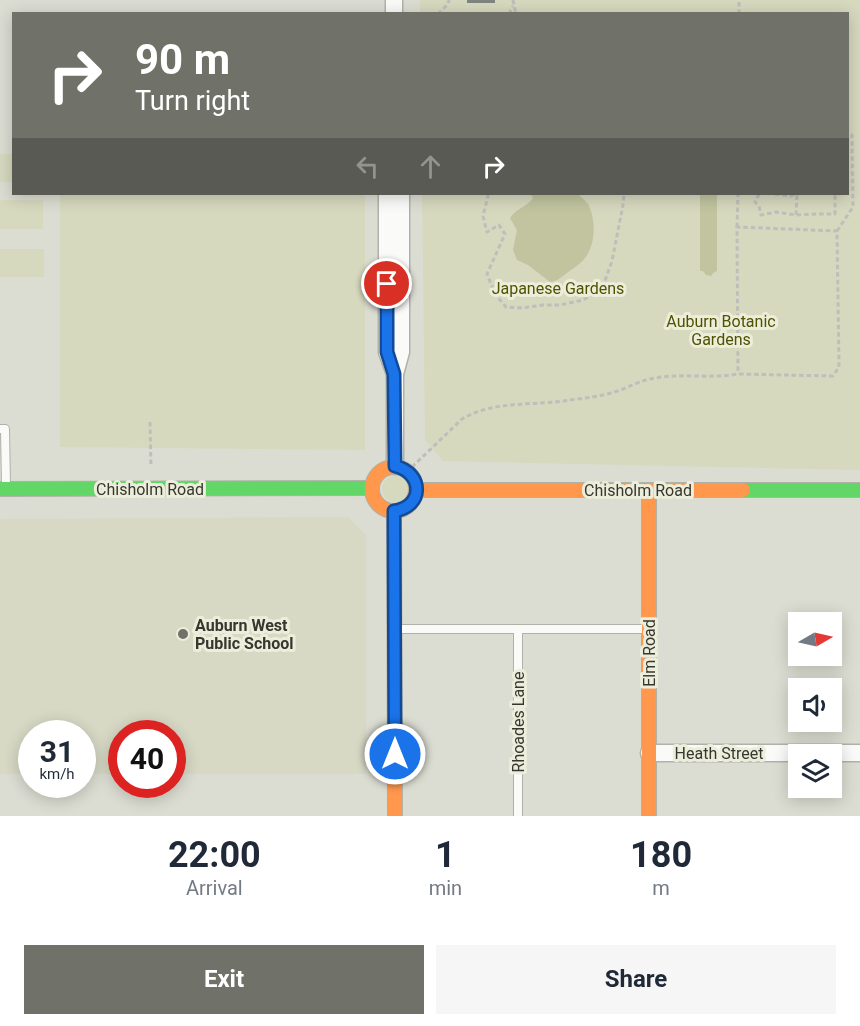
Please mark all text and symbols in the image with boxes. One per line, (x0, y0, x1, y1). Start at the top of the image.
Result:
text: 90 m (135, 35, 230, 84)
icon: right (36, 36, 114, 114)
text: Turn right (135, 85, 250, 117)
icon: left (351, 150, 384, 183)
icon: ahead (414, 150, 447, 183)
icon: right (477, 150, 510, 183)
pin (361, 258, 412, 309)
icon: arrive (370, 267, 403, 300)
park label: Japanese Gardens (492, 279, 624, 298)
park label: Auburn Botanic Gardens (666, 312, 776, 349)
street label: Chisholm Road (96, 480, 204, 499)
street label: Chisholm Road (584, 481, 692, 500)
north arrow (788, 612, 842, 666)
map controls (788, 612, 842, 798)
place label: Auburn West Public School (195, 616, 294, 653)
street label: Elm Road (640, 619, 659, 687)
marker: Auburn West Public School (176, 627, 190, 641)
street label: Rhoades Lane (509, 672, 528, 772)
button: sound (788, 678, 842, 732)
speed limit sign: 40 (108, 720, 186, 798)
position arrow (363, 722, 427, 786)
text: 31 (40, 734, 74, 769)
street label: Heath Street (675, 744, 763, 763)
button: layers (788, 744, 842, 798)
text: km/h (39, 765, 75, 783)
text: 22:00 (168, 834, 261, 876)
text: 1 (435, 834, 456, 876)
text: 180 (630, 834, 692, 876)
text: Arrival (186, 876, 243, 900)
text: min (429, 876, 462, 900)
text: m (652, 876, 670, 900)
button: Exit (24, 945, 424, 1014)
button: Share (436, 945, 836, 1014)

